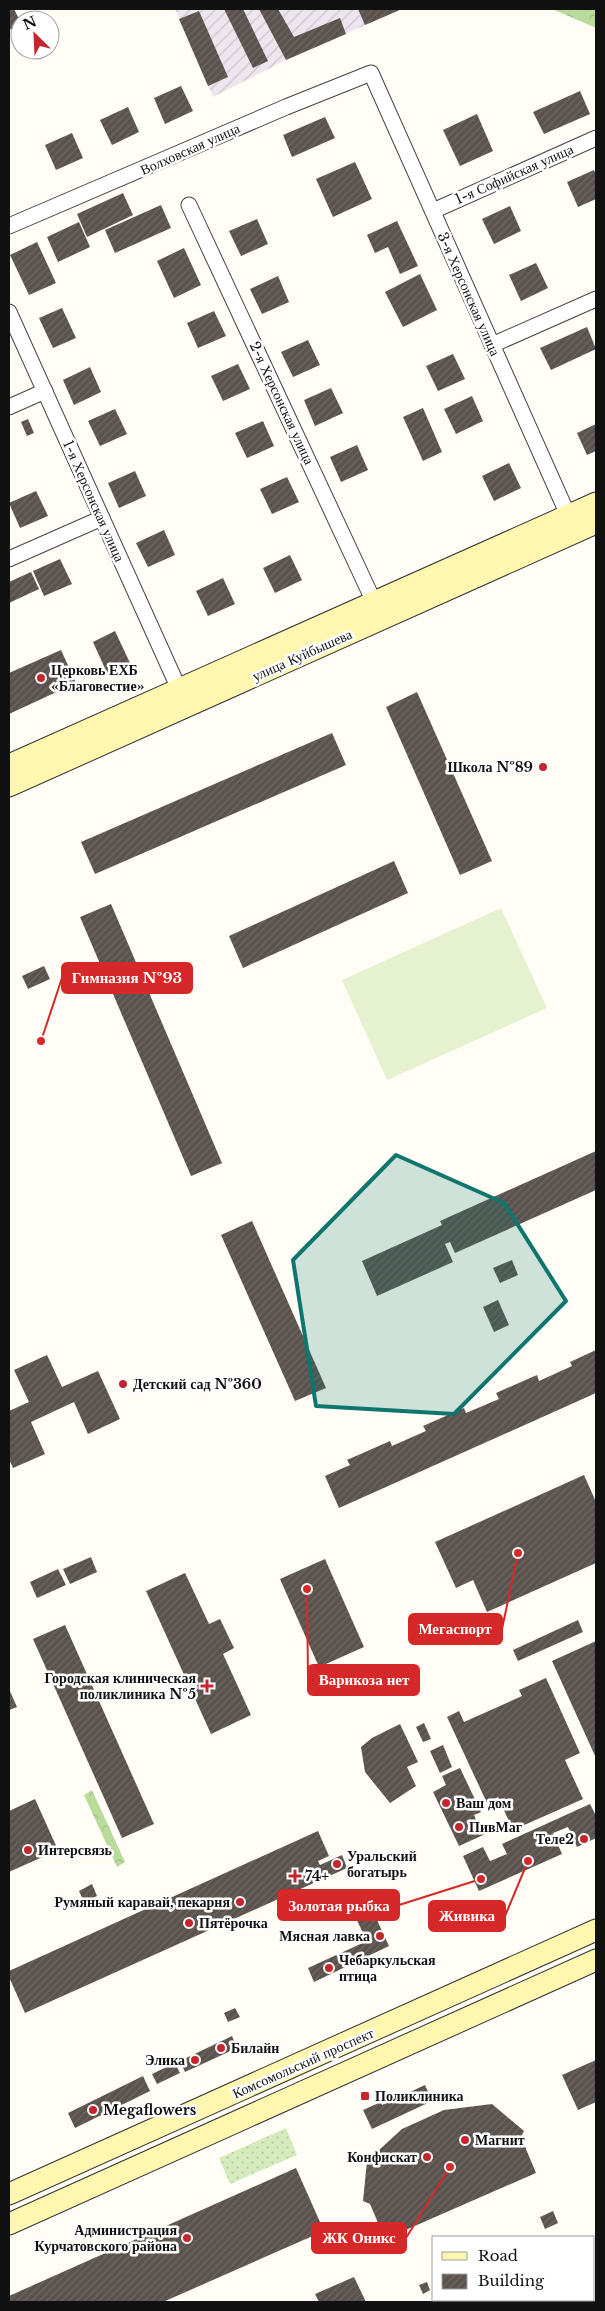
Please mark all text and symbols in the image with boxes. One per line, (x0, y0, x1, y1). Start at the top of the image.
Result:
north arrow (10, 10, 60, 60)
text: N (20, 12, 39, 34)
street label: Волховская улица (137, 119, 243, 179)
street label: 1-я Софийская улица (452, 140, 577, 208)
street label: 3-я Херсонская улица (434, 229, 505, 359)
street label: 2-я Херсонская улица (246, 339, 319, 468)
street label: 1-я Херсонская улица (59, 437, 129, 565)
street label: улица Куйбышева (249, 625, 355, 685)
place label: Церковь ЕХБ «Благовестие» (51, 661, 145, 695)
marker: Церковь ЕХБ «Благовестие» (35, 672, 47, 684)
place label: Школа №89 (448, 758, 533, 776)
marker: Школа №89 (537, 761, 549, 773)
callout: Гимназия №93 (62, 963, 192, 993)
text: Гимназия №93 (72, 968, 182, 987)
place label: Детский сад №360 (133, 1375, 262, 1393)
marker: Детский сад №360 (117, 1378, 129, 1390)
callout: Мегаспорт (409, 1614, 502, 1644)
text: Мегаспорт (418, 1619, 492, 1638)
callout: Варикоза нет (308, 1665, 419, 1695)
place label: Городская клиническая поликлиника №5 (44, 1669, 196, 1703)
text: Варикоза нет (319, 1670, 410, 1689)
marker: Городская клиническая поликлиника №5 (200, 1679, 214, 1693)
place label: Ваш дом (456, 1794, 512, 1812)
marker: Ваш дом (440, 1797, 452, 1809)
place label: ПивМаг (469, 1818, 522, 1836)
marker: ПивМаг (453, 1821, 465, 1833)
place label: Теле2 (536, 1830, 574, 1848)
marker: Теле2 (578, 1833, 590, 1845)
place label: Интерсвязь (38, 1841, 113, 1859)
marker: Интерсвязь (22, 1844, 34, 1856)
place label: Уральский богатырь (347, 1847, 417, 1881)
marker: Уральский богатырь (331, 1858, 343, 1870)
place label: 74+ (305, 1867, 329, 1885)
marker: 74+ (289, 1870, 301, 1882)
callout: Золотая рыбка (278, 1890, 399, 1920)
place label: Румяный каравай, пекарня (55, 1893, 230, 1911)
marker: Румяный каравай, пекарня (234, 1896, 246, 1908)
text: Золотая рыбка (288, 1896, 390, 1915)
callout: Живика (429, 1901, 505, 1931)
text: Живика (439, 1906, 496, 1925)
place label: Пятёрочка (199, 1914, 268, 1932)
marker: Пятёрочка (183, 1917, 195, 1929)
place label: Мясная лавка (279, 1927, 370, 1945)
marker: Мясная лавка (374, 1930, 386, 1942)
place label: Чебаркульская птица (339, 1951, 436, 1985)
marker: Чебаркульская птица (323, 1962, 335, 1974)
street label: Комсомольский проспект (230, 2024, 376, 2102)
place label: Билайн (231, 2039, 279, 2057)
marker: Билайн (215, 2042, 227, 2054)
place label: Элика (145, 2051, 185, 2069)
marker: Элика (189, 2054, 201, 2066)
place label: Поликлиника (375, 2087, 464, 2105)
marker: Поликлиника (359, 2090, 371, 2102)
place label: Megaflowers (103, 2101, 197, 2119)
marker: Megaflowers (87, 2104, 99, 2116)
place label: Магнит (475, 2131, 525, 2149)
marker: Магнит (459, 2134, 471, 2146)
place label: Конфискат (347, 2148, 417, 2166)
marker: Конфискат (421, 2151, 433, 2163)
place label: Администрация Курчатовского района (34, 2221, 177, 2255)
callout: ЖК Оникс (312, 2223, 406, 2253)
text: ЖК Оникс (322, 2228, 396, 2247)
marker: Администрация Курчатовского района (181, 2232, 193, 2244)
legend (432, 2236, 595, 2301)
text: Road (478, 2246, 518, 2265)
text: Building (478, 2271, 545, 2290)

